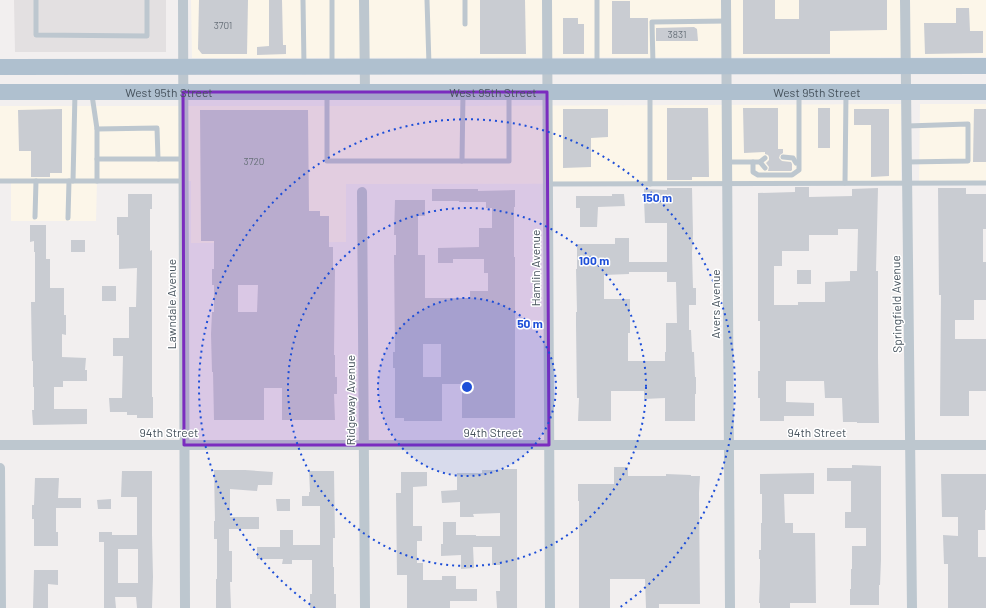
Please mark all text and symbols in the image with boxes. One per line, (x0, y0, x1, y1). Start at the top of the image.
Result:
house number: 3701 (214, 19, 232, 31)
house number: 3831 (668, 28, 686, 40)
street label: West 95th Street (125, 85, 213, 99)
street label: West 95th Street (449, 85, 537, 99)
street label: West 95th Street (773, 85, 861, 99)
house number: 3720 (244, 155, 264, 167)
text: 150 m (642, 190, 672, 204)
street label: Hamlin Avenue (528, 230, 542, 306)
text: 100 m (579, 253, 609, 267)
street label: Springfield Avenue (888, 255, 904, 353)
street label: Lawndale Avenue (164, 259, 178, 349)
street label: Avers Avenue (708, 269, 722, 339)
text: 50 m (517, 316, 543, 330)
street label: Ridgeway Avenue (343, 355, 357, 445)
centre of rings (460, 380, 474, 394)
street label: 94th Street (140, 425, 198, 439)
street label: 94th Street (464, 425, 522, 439)
street label: 94th Street (788, 425, 846, 439)

